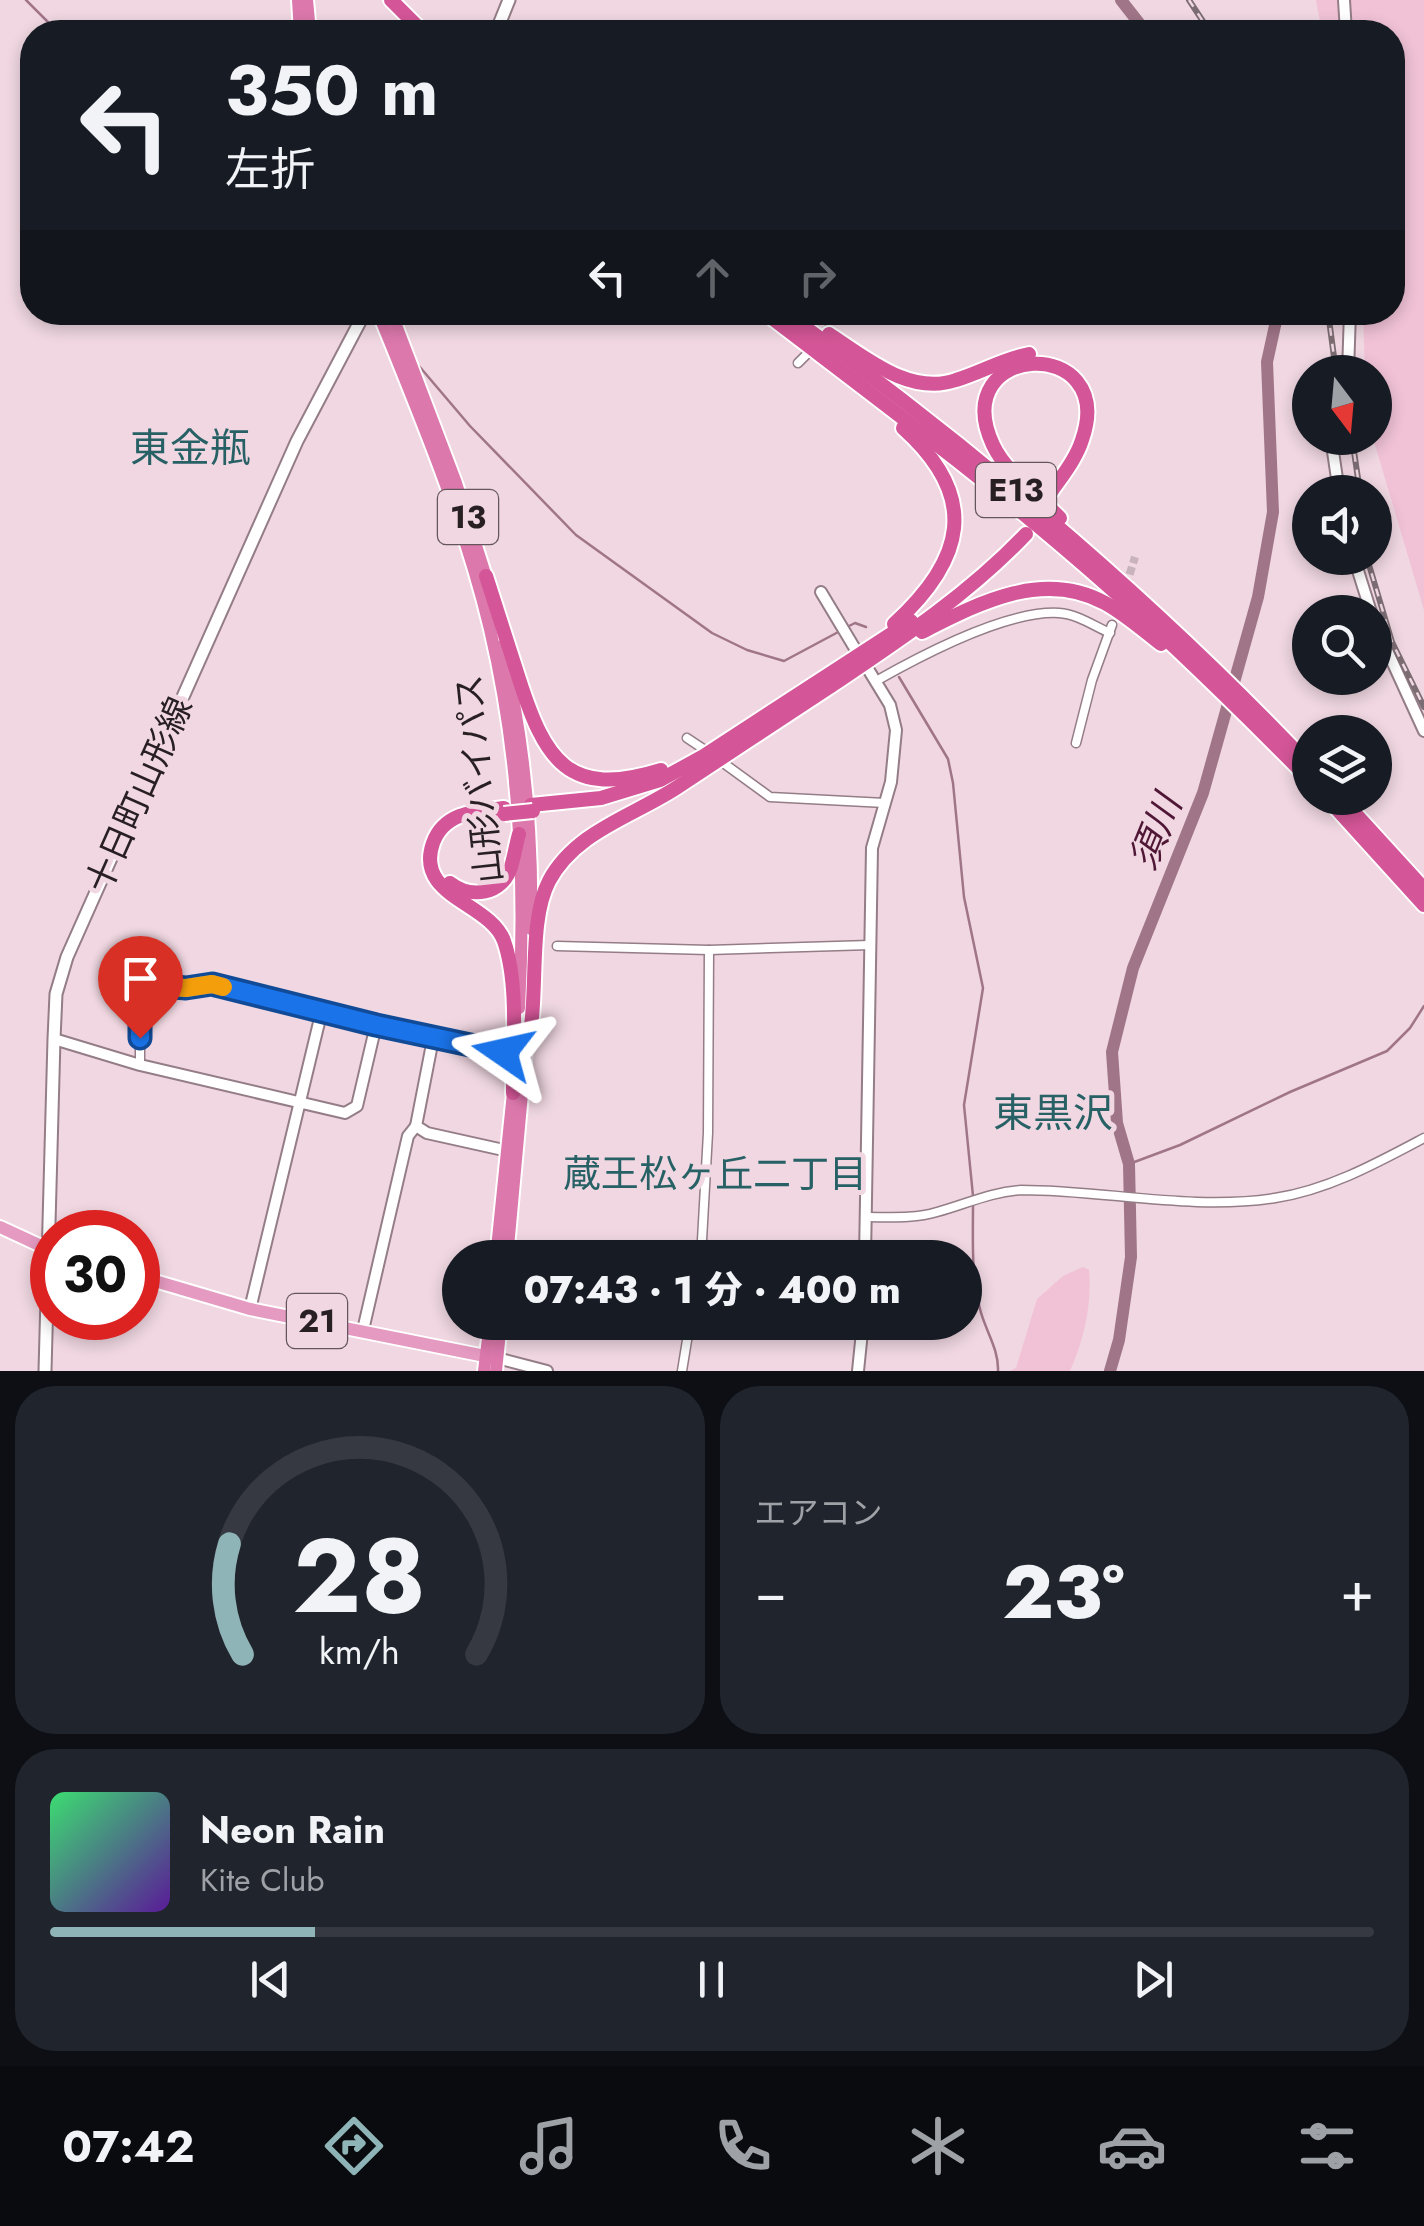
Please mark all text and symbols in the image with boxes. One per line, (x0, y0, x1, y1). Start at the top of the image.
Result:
text: 350 m (225, 40, 438, 141)
icon: left (60, 60, 190, 190)
text: 左折 (225, 137, 315, 202)
icon: left (580, 250, 635, 305)
icon: ahead (685, 250, 740, 305)
icon: right (790, 250, 845, 305)
north arrow (1292, 355, 1392, 455)
map controls (1292, 355, 1392, 815)
district label: 東金瓶 (130, 419, 250, 477)
road number: E13 (976, 463, 1056, 517)
button: sound (1292, 475, 1392, 575)
road number: 13 (438, 490, 498, 544)
button: search (1292, 595, 1392, 695)
street label: 山形バイパス (443, 672, 515, 886)
street label: 十日町山形線 (73, 689, 205, 901)
button: layers (1292, 715, 1392, 815)
water label: 須川 (1115, 783, 1196, 878)
pin (98, 936, 183, 1039)
icon: arrive (113, 951, 168, 1006)
position arrow (451, 1000, 555, 1104)
district label: 東黒沢 (993, 1084, 1113, 1142)
district label: 蔵王松ヶ丘二丁目 (563, 1146, 867, 1201)
speed limit sign: 30 (30, 1210, 160, 1340)
text: 07:43 · 1 分 · 400 m (523, 1262, 901, 1317)
road number: 21 (287, 1294, 347, 1348)
text: エアコン (755, 1490, 883, 1536)
text: 28 (293, 1501, 426, 1651)
text: 23° (1003, 1538, 1125, 1646)
text: − (755, 1552, 787, 1632)
text: + (1340, 1552, 1374, 1632)
text: km/h (319, 1626, 400, 1677)
text: Neon Rain (200, 1802, 385, 1857)
text: Kite Club (200, 1857, 324, 1903)
icon: previous (243, 1952, 298, 2007)
icon: pause (684, 1952, 739, 2007)
icon: next (1126, 1952, 1181, 2007)
icon: directions (319, 2111, 389, 2181)
icon: music (514, 2111, 584, 2181)
icon: phone (708, 2111, 778, 2181)
icon: climate (903, 2111, 973, 2181)
icon: car (1097, 2111, 1167, 2181)
icon: filters (1292, 2111, 1362, 2181)
text: 07:42 (62, 2114, 195, 2179)

